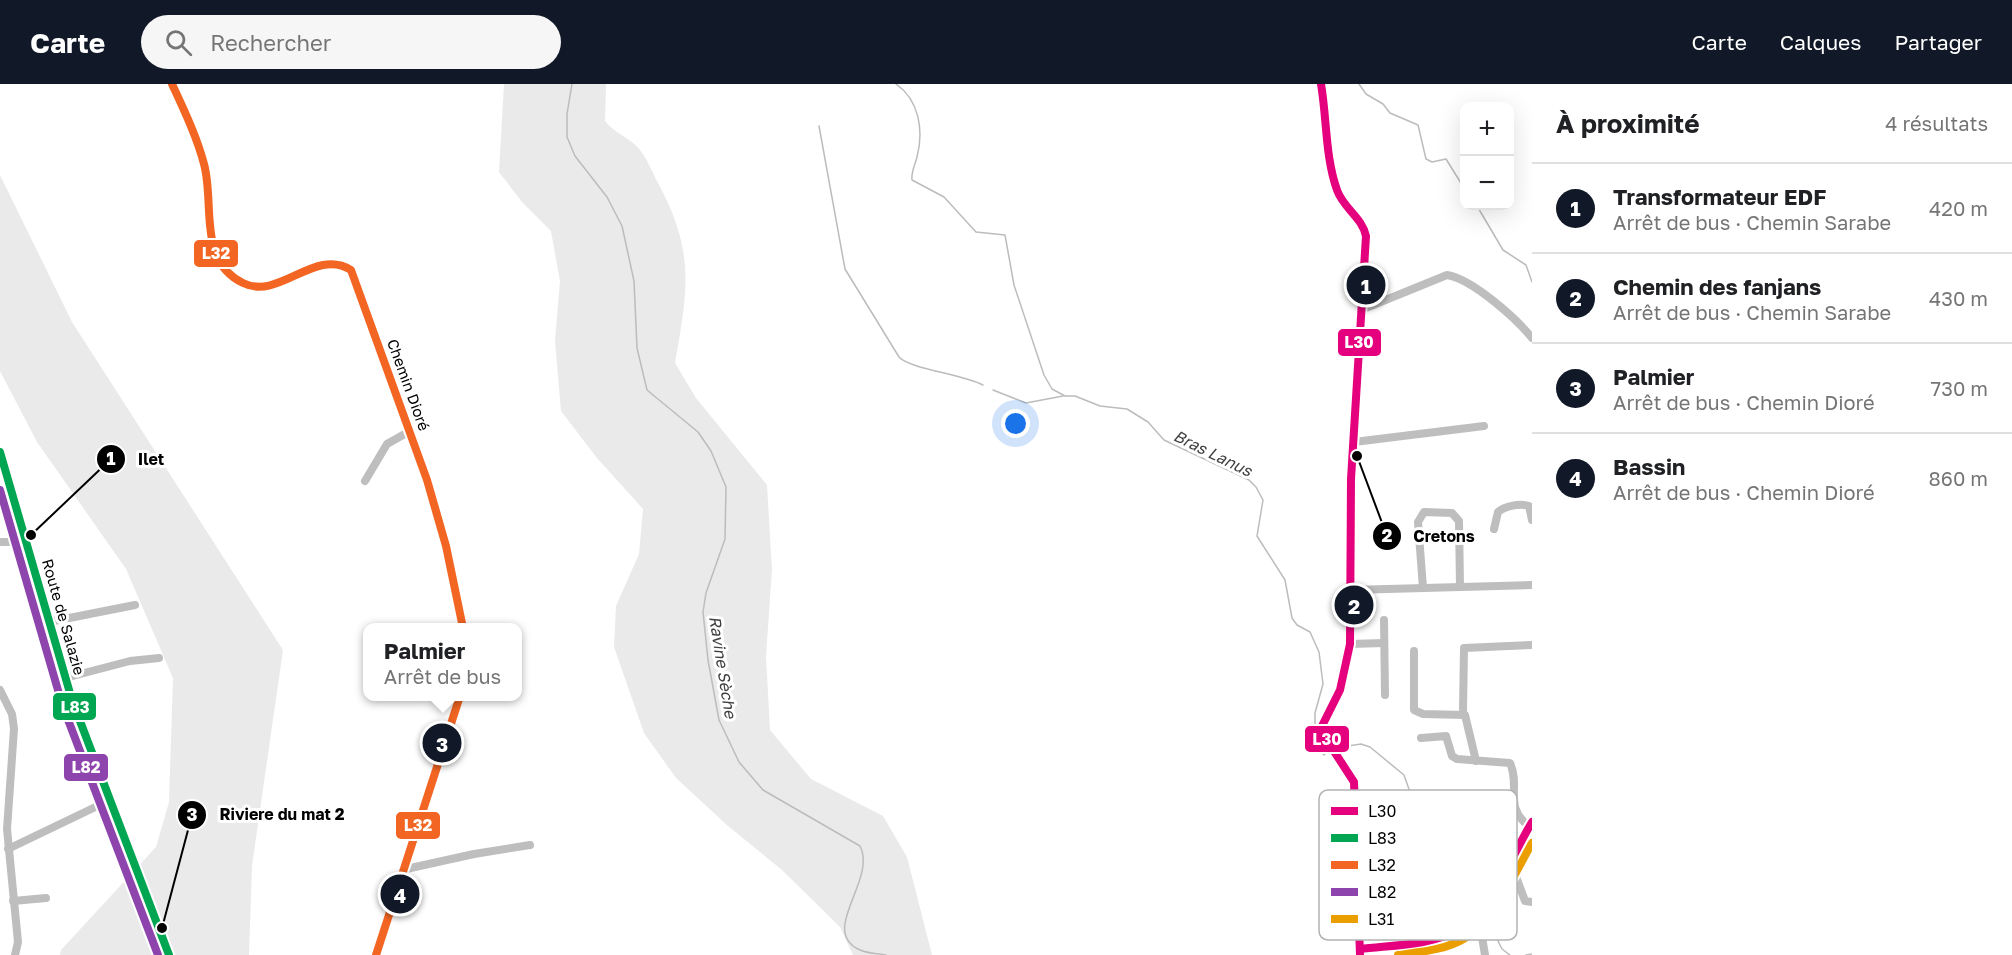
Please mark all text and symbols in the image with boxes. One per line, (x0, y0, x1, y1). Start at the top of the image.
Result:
search box (141, 15, 561, 69)
text: Carte (30, 26, 105, 59)
icon: search (162, 26, 195, 59)
text: Rechercher (210, 29, 331, 56)
text: Carte (1691, 29, 1747, 55)
text: Calques (1780, 29, 1861, 55)
text: Partager (1894, 29, 1982, 55)
map controls (1460, 102, 1514, 210)
button: + (1460, 102, 1514, 156)
text: À proximité (1556, 108, 1700, 139)
text: 4 résultats (1885, 111, 1988, 135)
button: − (1460, 156, 1514, 210)
text: Transformateur EDF (1613, 183, 1826, 210)
text: 1 (1570, 196, 1581, 220)
text: 420 m (1929, 196, 1988, 220)
text: Arrêt de bus · Chemin Sarabe (1613, 210, 1891, 234)
line badge: L32 (193, 239, 239, 268)
text: L32 (202, 243, 231, 263)
pin: 1 (1346, 262, 1386, 308)
text: Chemin des fanjans (1613, 273, 1821, 300)
text: 2 (1569, 286, 1582, 310)
text: 430 m (1929, 286, 1988, 310)
text: Arrêt de bus · Chemin Sarabe (1613, 300, 1891, 324)
line badge: L30 (1337, 328, 1382, 357)
text: L30 (1344, 332, 1374, 352)
street label: Chemin Dioré (384, 336, 434, 433)
text: Palmier (1613, 363, 1694, 390)
text: 3 (1569, 376, 1582, 400)
text: 730 m (1931, 376, 1988, 400)
text: Arrêt de bus · Chemin Dioré (1613, 390, 1875, 414)
your location (1001, 409, 1030, 438)
water label: Bras Lanus (1171, 425, 1257, 481)
callout: Ilet (96, 442, 177, 476)
text: 1 (106, 447, 116, 469)
text: Ilet (138, 449, 164, 469)
text: Bassin (1613, 453, 1685, 480)
text: 4 (1569, 466, 1582, 490)
text: 860 m (1929, 466, 1988, 490)
text: Arrêt de bus · Chemin Dioré (1613, 480, 1875, 504)
callout: Cretons (1372, 519, 1487, 553)
text: 2 (1382, 524, 1393, 546)
text: Cretons (1413, 526, 1475, 546)
street label: Route de Salazie (39, 557, 89, 677)
pin: 2 (1334, 582, 1374, 628)
water label: Ravine Sèche (705, 614, 741, 721)
popup (363, 623, 522, 701)
text: Palmier (384, 637, 465, 664)
text: Arrêt de bus (384, 664, 501, 688)
line badge: L83 (52, 692, 97, 721)
text: L83 (60, 697, 90, 717)
pin: 3 (422, 720, 462, 766)
line badge: L30 (1304, 725, 1350, 753)
text: L30 (1312, 729, 1342, 749)
line badge: L82 (63, 753, 109, 782)
text: L82 (71, 757, 101, 777)
legend (1319, 790, 1517, 940)
callout: Riviere du mat 2 (177, 798, 356, 832)
text: L30 (1368, 801, 1396, 821)
text: 3 (187, 803, 198, 825)
text: Riviere du mat 2 (219, 804, 345, 824)
line badge: L32 (395, 811, 441, 840)
text: L32 (404, 815, 433, 835)
text: L83 (1368, 828, 1396, 848)
text: L32 (1368, 855, 1396, 875)
pin: 4 (380, 872, 420, 916)
text: L82 (1368, 882, 1396, 902)
text: L31 (1368, 909, 1394, 929)

